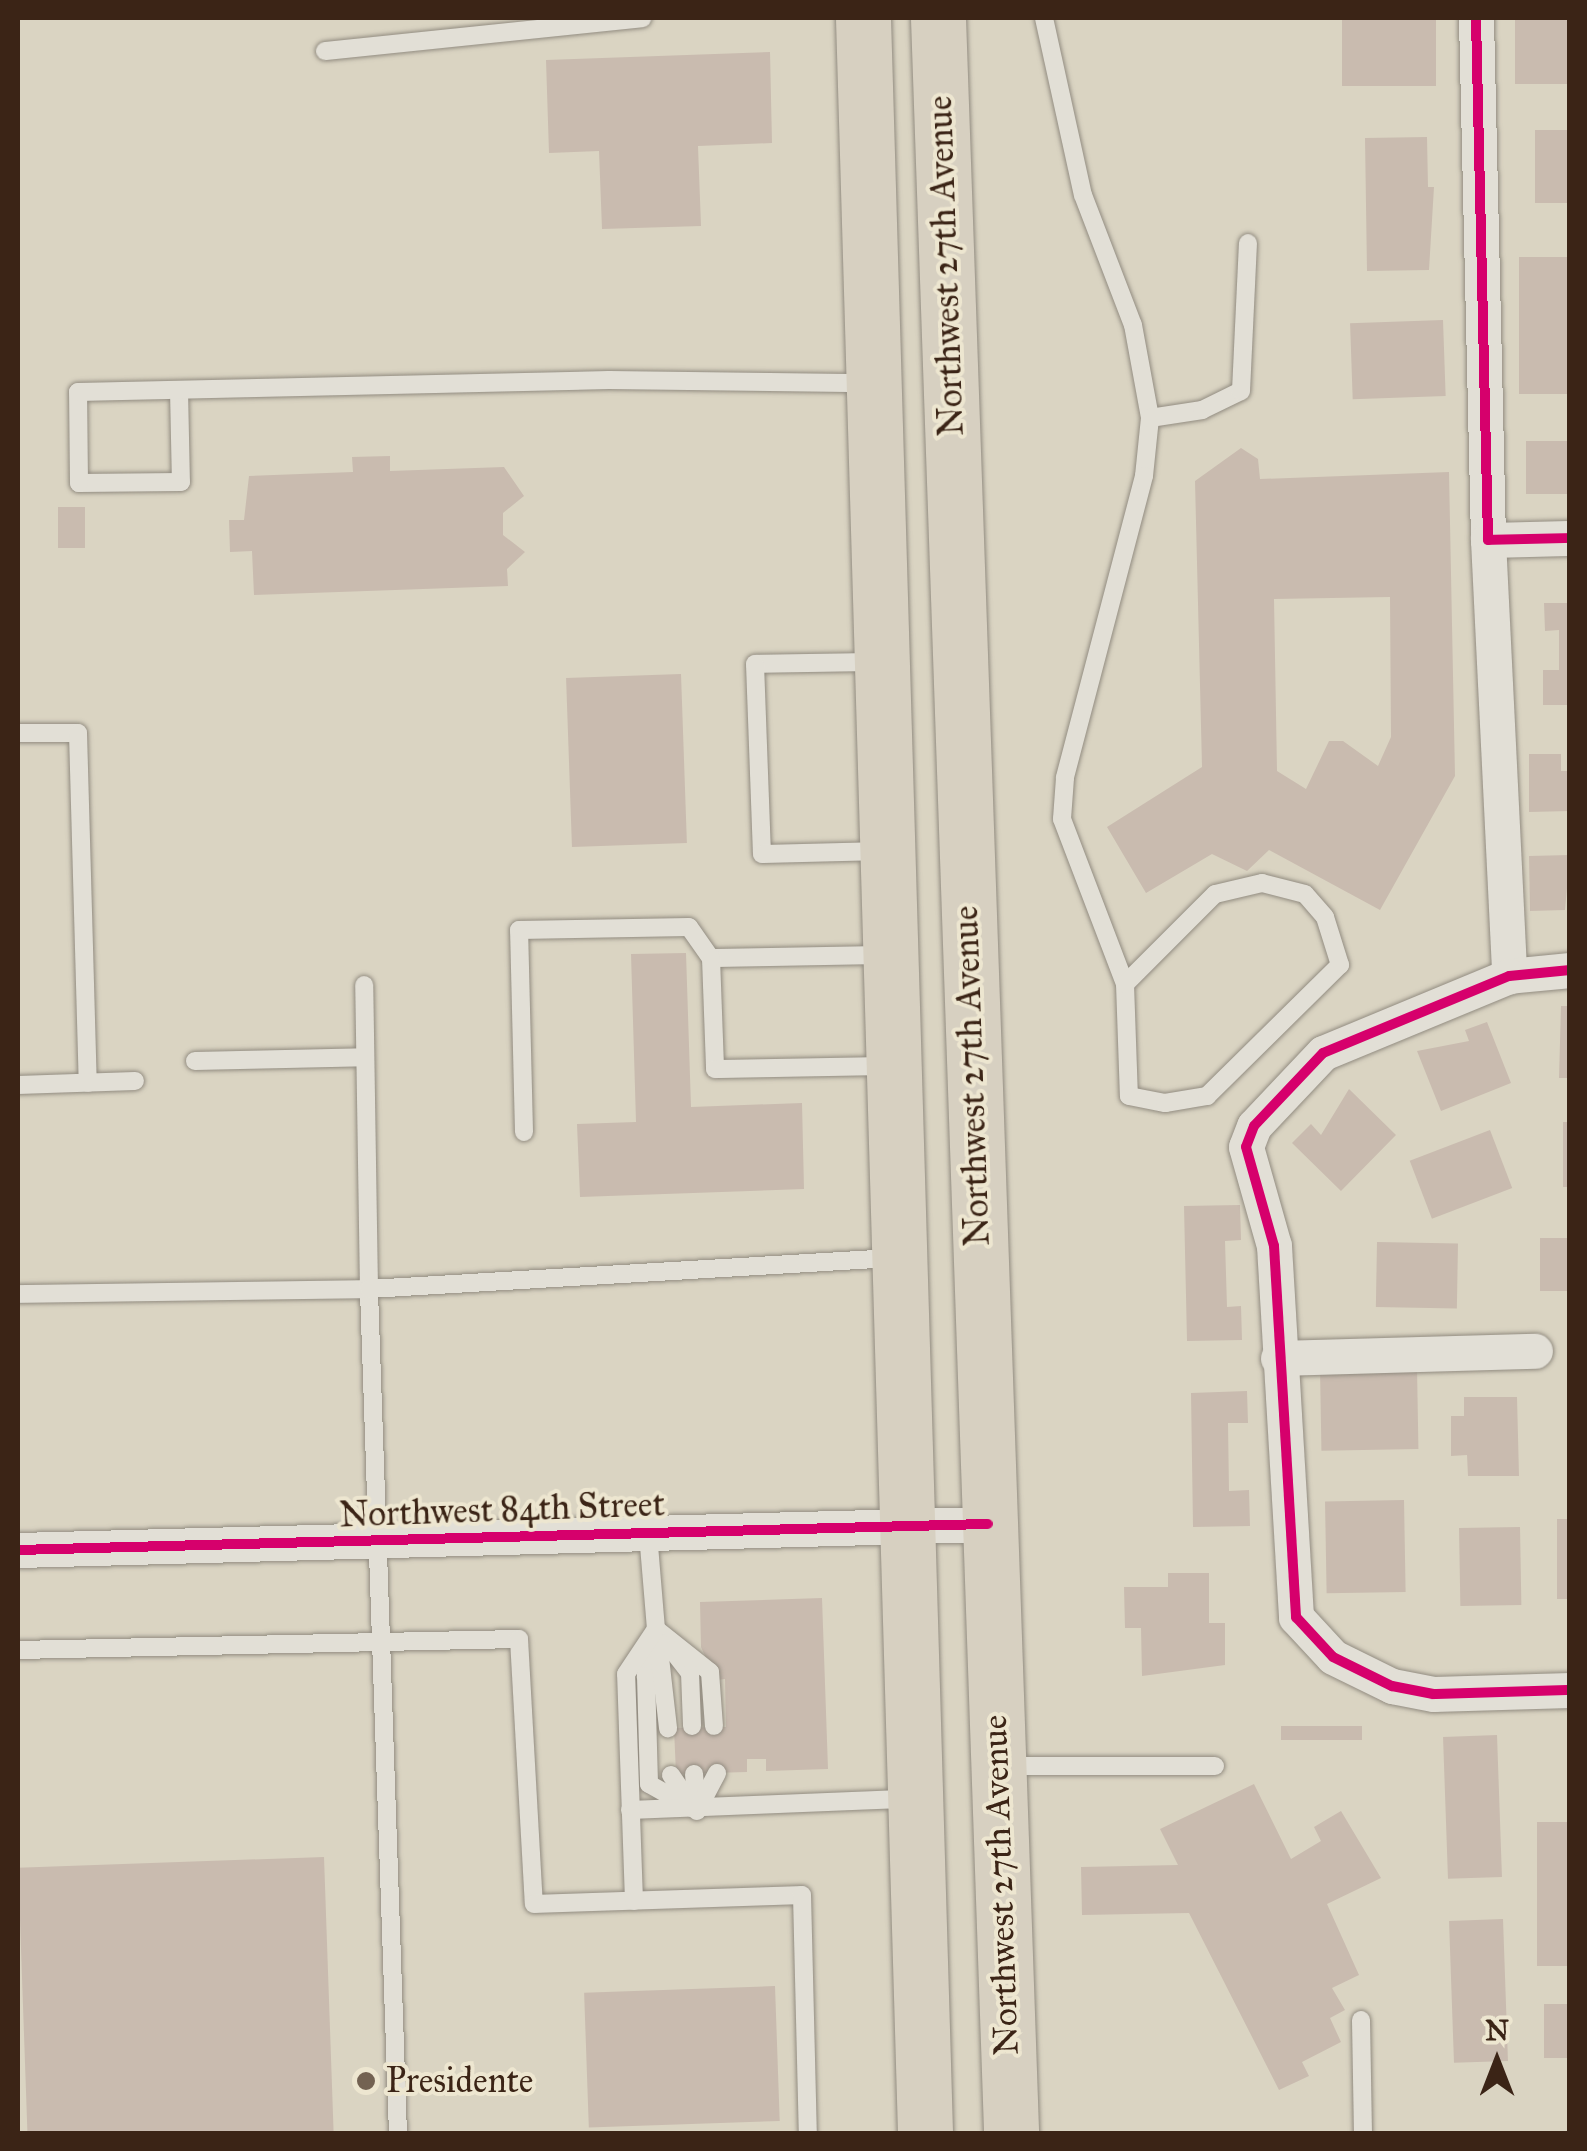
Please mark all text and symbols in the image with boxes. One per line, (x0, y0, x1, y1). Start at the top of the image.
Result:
street label: Northwest 27th Avenue (919, 95, 973, 437)
street label: Northwest 27th Avenue (945, 905, 999, 1247)
street label: Northwest 84th Street (338, 1483, 666, 1537)
street label: Northwest 27th Avenue (974, 1714, 1028, 2056)
north arrow (1447, 2011, 1547, 2111)
text: N (1485, 2013, 1509, 2048)
place label: Presidente (386, 2060, 533, 2102)
marker: Presidente (355, 2070, 377, 2092)

